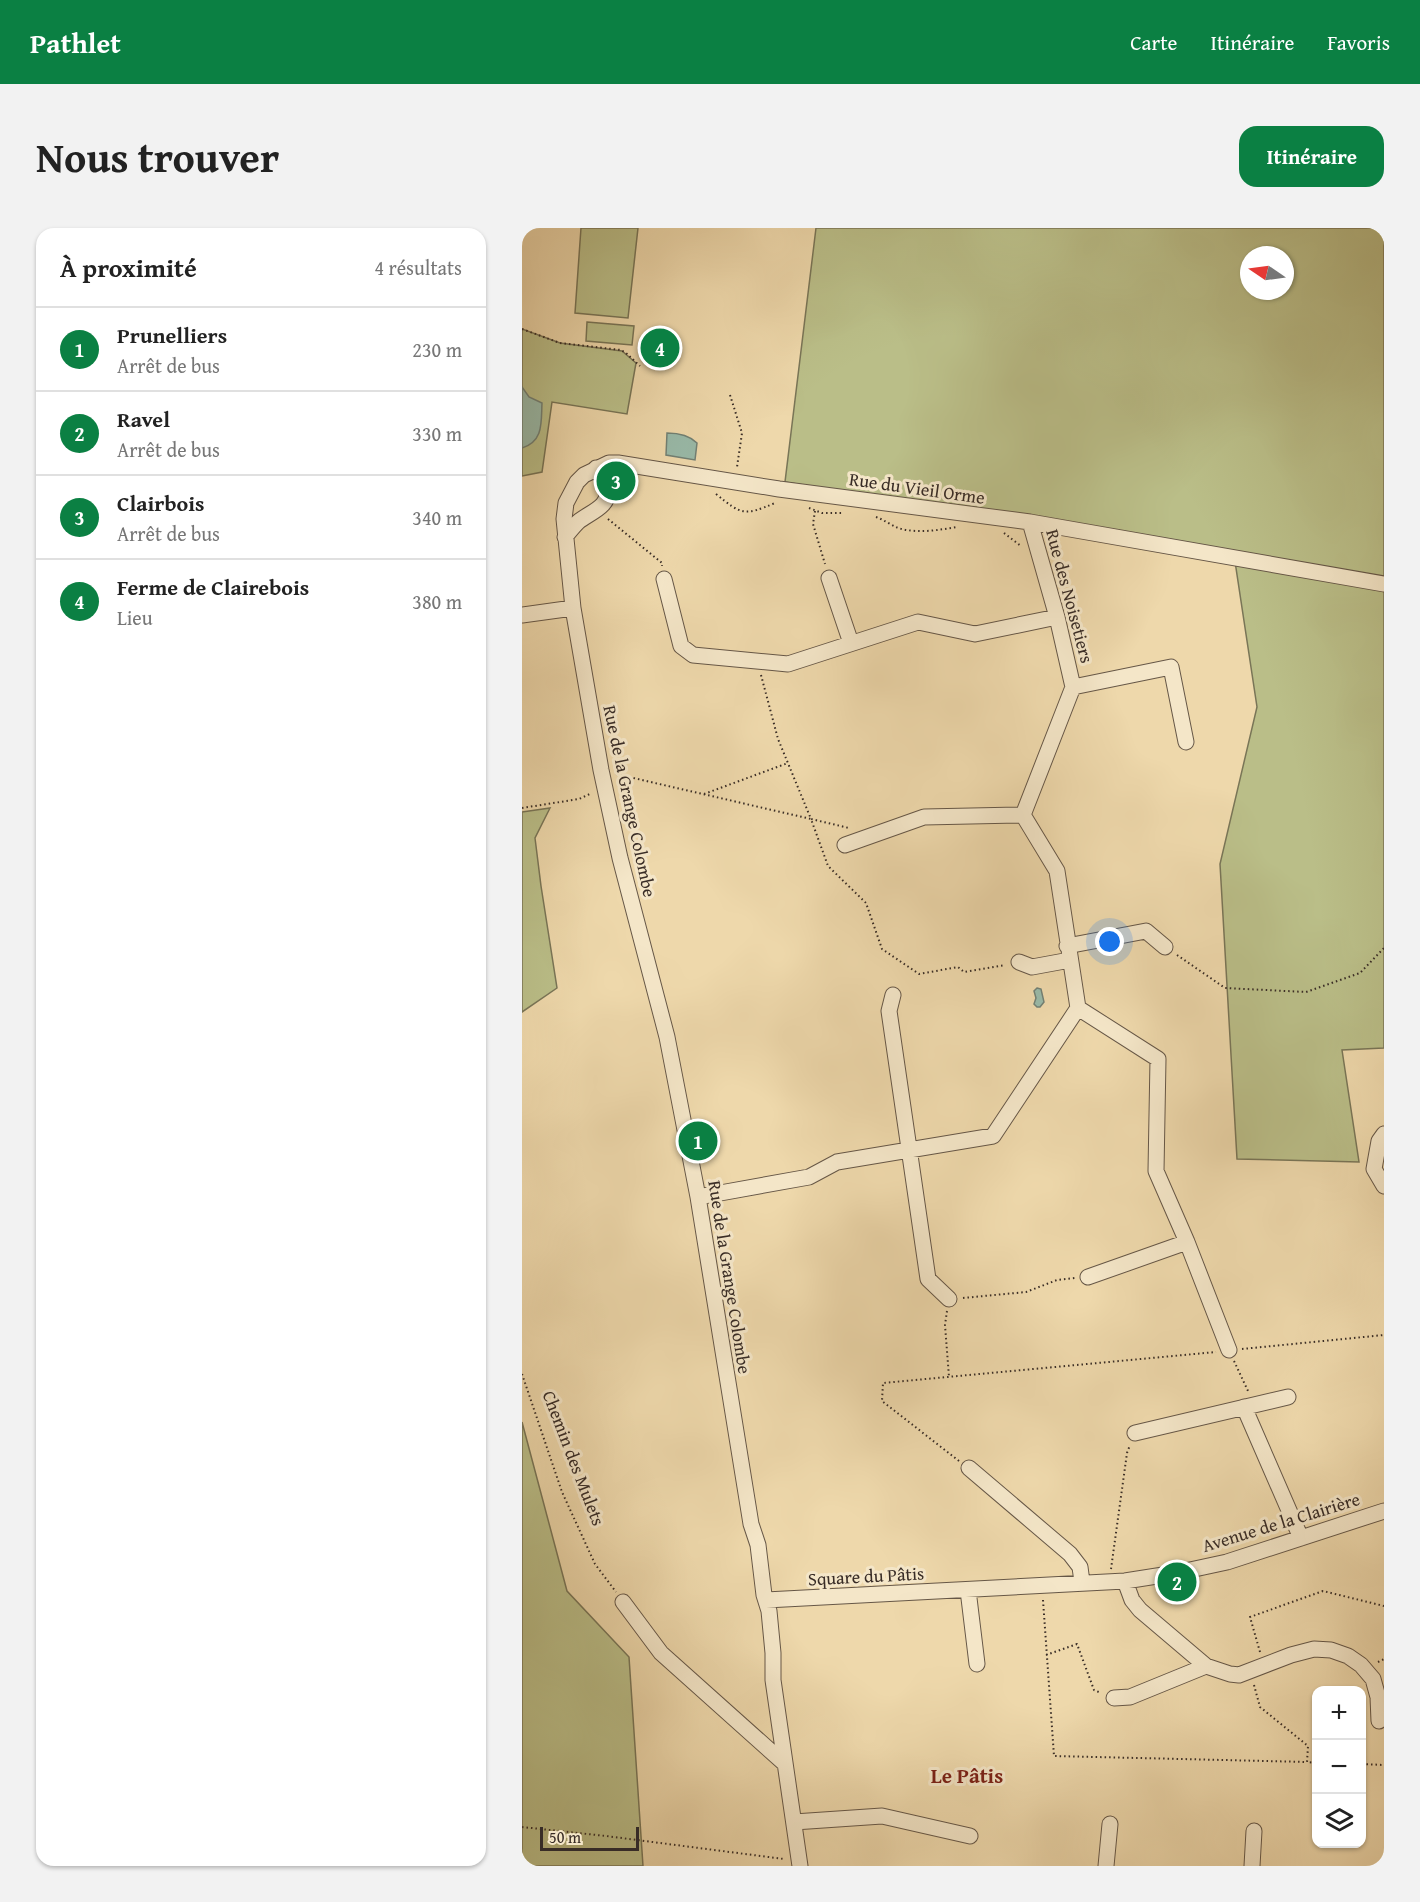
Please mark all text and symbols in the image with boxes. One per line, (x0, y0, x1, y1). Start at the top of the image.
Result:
text: Pathlet (30, 22, 121, 63)
text: Carte (1130, 27, 1177, 58)
text: Itinéraire (1210, 27, 1294, 58)
text: Favoris (1327, 27, 1390, 58)
text: Nous trouver (36, 126, 279, 187)
button: Itinéraire (1239, 126, 1384, 187)
north arrow (1240, 246, 1294, 300)
text: À proximité (60, 248, 197, 287)
text: 4 résultats (374, 253, 462, 282)
text: Prunelliers (117, 319, 227, 351)
pin: 4 (640, 326, 680, 370)
text: 1 (74, 335, 85, 364)
text: 230 m (412, 335, 462, 364)
text: Arrêt de bus (117, 351, 220, 380)
text: Ravel (117, 403, 170, 435)
text: 2 (74, 419, 85, 448)
text: 330 m (412, 419, 462, 448)
text: Arrêt de bus (117, 435, 220, 464)
pin: 3 (596, 458, 635, 504)
street label: Rue du Vieil Orme (847, 465, 987, 511)
text: Clairbois (117, 487, 204, 519)
text: 3 (74, 503, 85, 532)
text: 340 m (412, 503, 462, 532)
text: Arrêt de bus (117, 519, 220, 548)
street label: Rue des Noisetiers (1039, 526, 1101, 666)
text: Ferme de Clairebois (117, 571, 309, 603)
text: 4 (74, 587, 85, 616)
text: 380 m (412, 587, 462, 616)
text: Lieu (117, 603, 153, 632)
street label: Rue de la Grange Colombe (596, 703, 664, 899)
your location (1095, 927, 1124, 956)
pin: 1 (678, 1118, 717, 1164)
street label: Rue de la Grange Colombe (701, 1178, 759, 1376)
street label: Chemin des Mulets (536, 1386, 612, 1530)
street label: Avenue de la Clairière (1199, 1485, 1363, 1559)
street label: Square du Pâtis (807, 1559, 925, 1593)
pin: 2 (1158, 1560, 1196, 1604)
map controls (1312, 1686, 1366, 1848)
button: + (1312, 1686, 1366, 1740)
button: − (1312, 1740, 1366, 1794)
district label: Le Pâtis (931, 1760, 1003, 1791)
button: layers (1312, 1794, 1366, 1848)
scale bar (540, 1824, 639, 1852)
text: 50 m (549, 1825, 581, 1849)

